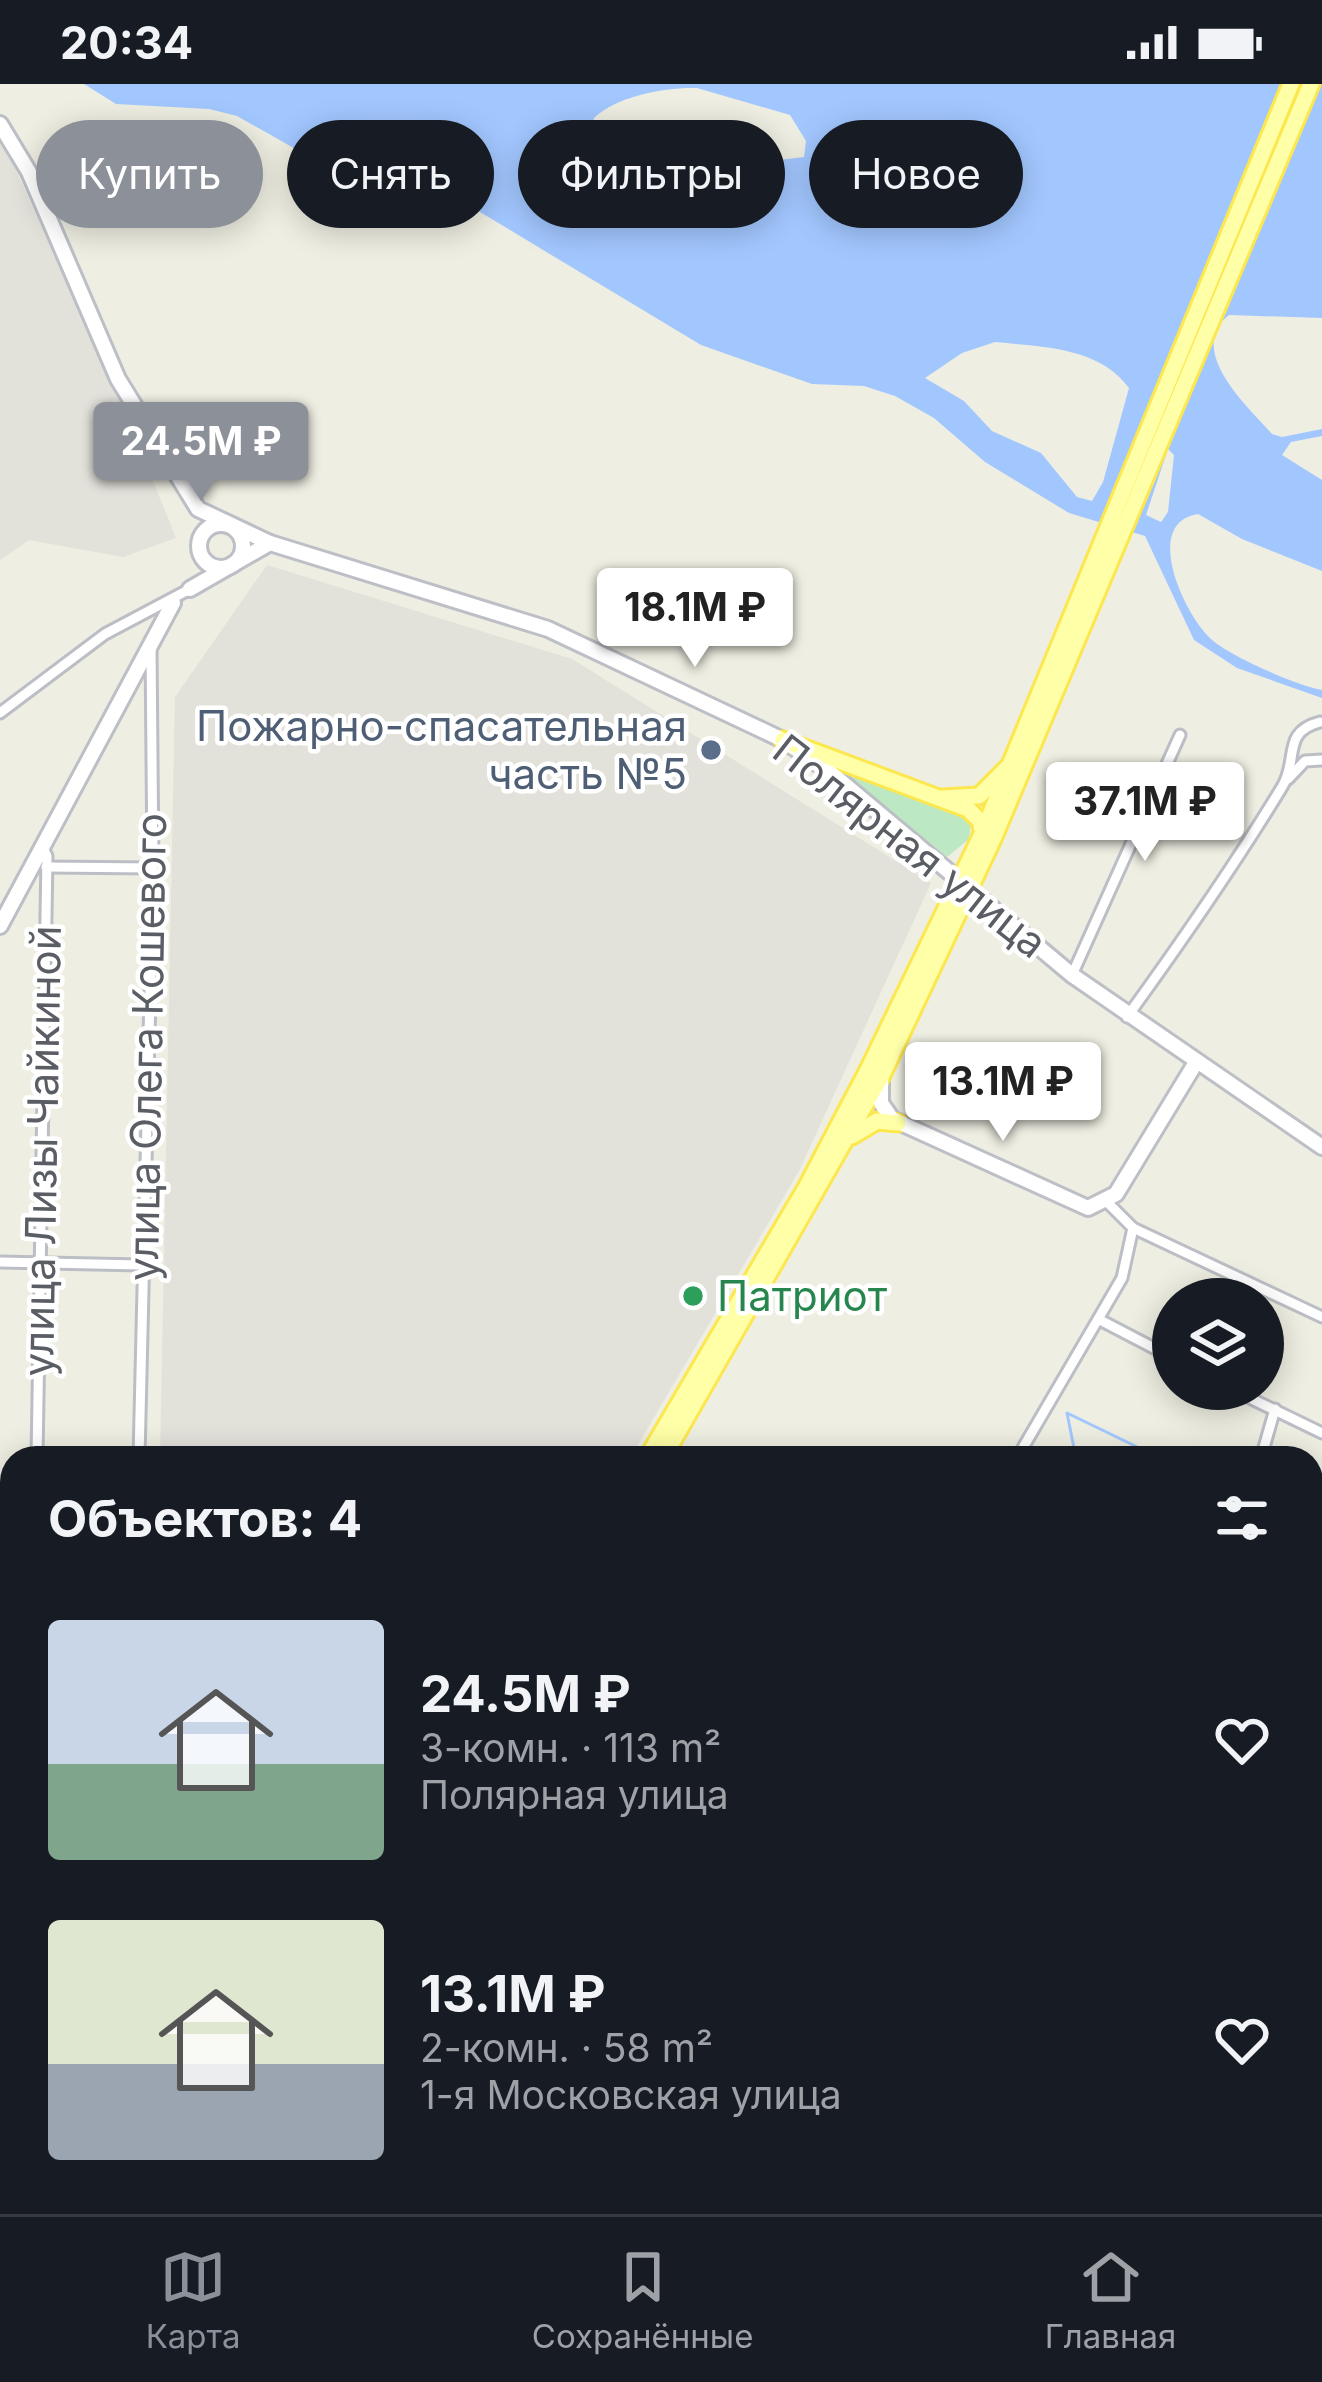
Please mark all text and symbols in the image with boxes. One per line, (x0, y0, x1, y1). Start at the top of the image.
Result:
text: 20:34 (60, 15, 193, 70)
chip: Купить (36, 120, 263, 228)
chip: Снять (287, 120, 494, 228)
chip: Фильтры (518, 120, 785, 228)
chip: Новое (809, 120, 1023, 228)
pin: 24.5M ₽ (90, 402, 312, 504)
text: 24.5M ₽ (120, 417, 282, 464)
pin: 18.1M ₽ (584, 568, 806, 670)
text: 18.1M ₽ (624, 583, 766, 630)
place label: Пожарно-спасательная часть №5 (196, 700, 687, 799)
street label: Полярная улица (764, 723, 1057, 968)
marker: Пожарно-спасательная часть №5 (698, 737, 724, 763)
pin: 37.1M ₽ (1034, 762, 1256, 864)
text: 37.1M ₽ (1073, 777, 1217, 824)
street label: улица Олега Кошевого (117, 813, 176, 1281)
street label: улица Лизы Чайкиной (12, 925, 71, 1377)
pin: 13.1M ₽ (892, 1042, 1114, 1144)
text: 13.1M ₽ (932, 1057, 1074, 1104)
place label: Патриот (717, 1270, 888, 1321)
map controls (1152, 1278, 1284, 1410)
button: layers (1152, 1278, 1284, 1410)
marker: Патриот (680, 1283, 706, 1309)
icon: filters (1209, 1485, 1275, 1551)
text: Объектов: 4 (48, 1488, 362, 1549)
text: 24.5M ₽ (420, 1663, 631, 1724)
icon: home (144, 1668, 288, 1812)
icon: heart (1209, 1707, 1275, 1773)
text: 3-комн. · 113 m² (420, 1724, 721, 1771)
text: Полярная улица (420, 1771, 729, 1818)
text: 13.1M ₽ (420, 1963, 606, 2024)
icon: home (144, 1968, 288, 2112)
icon: heart (1209, 2007, 1275, 2073)
text: 2-комн. · 58 m² (420, 2024, 713, 2071)
text: 1-я Московская улица (420, 2071, 842, 2118)
tab: Карта (146, 2244, 240, 2356)
tab: Сохранённые (532, 2244, 753, 2356)
tab: Главная (1045, 2244, 1176, 2356)

